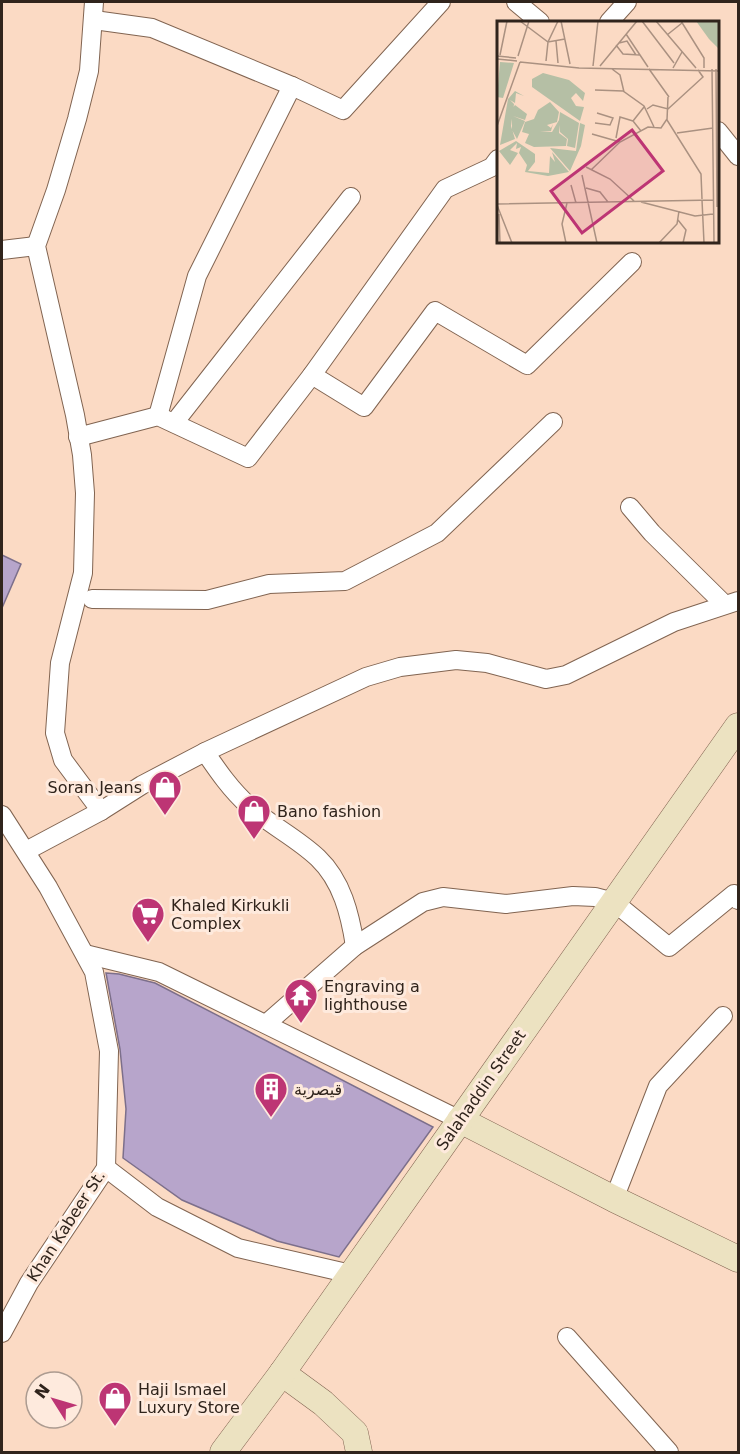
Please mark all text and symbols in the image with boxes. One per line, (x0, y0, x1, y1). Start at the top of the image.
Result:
inset map (497, 21, 719, 243)
shop icon: Soran Jeans (147, 769, 183, 816)
place label: Soran Jeans (48, 778, 142, 797)
shop icon: Bano fashion (236, 793, 272, 840)
place label: Bano fashion (277, 802, 381, 821)
supermarket icon: Khaled Kirkukli Complex (130, 896, 166, 943)
place label: Khaled Kirkukli Complex (171, 896, 290, 933)
temple icon: Engraving a lighthouse (283, 977, 319, 1024)
place label: Engraving a lighthouse (324, 977, 420, 1014)
street label: Salahaddin Street (432, 1026, 530, 1154)
building icon: قيصرية (253, 1071, 289, 1118)
place label: قيصرية (294, 1080, 342, 1100)
street label: Khan Kabeer St. (23, 1167, 109, 1285)
north arrow (24, 1370, 84, 1430)
text: N (31, 1380, 54, 1402)
shop icon: Haji Ismael Luxury Store (97, 1380, 133, 1427)
place label: Haji Ismael Luxury Store (138, 1380, 240, 1417)

